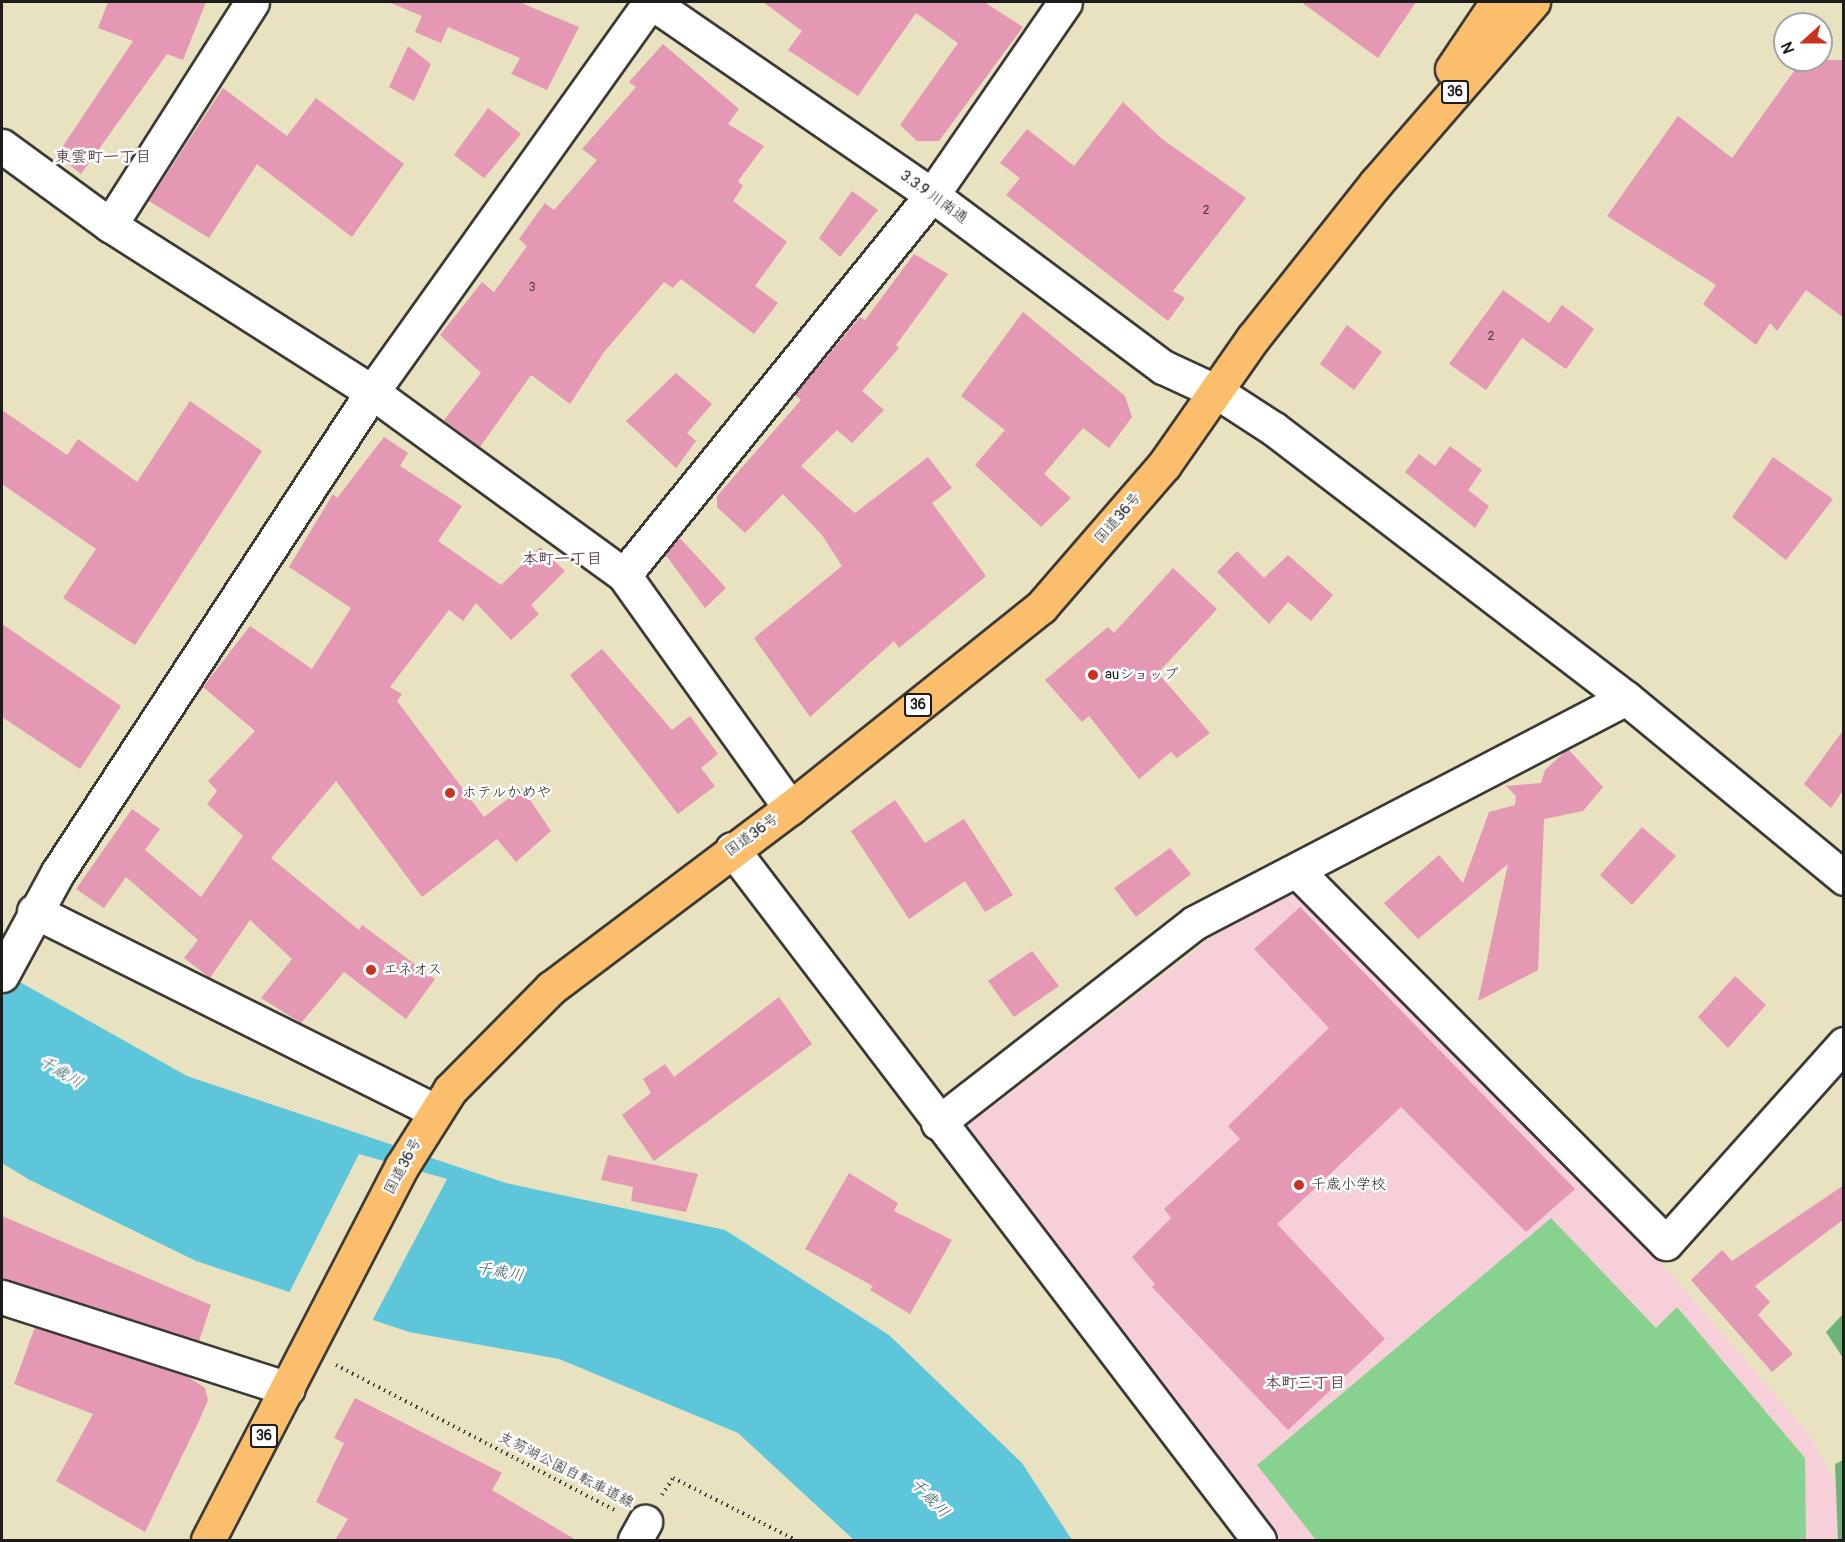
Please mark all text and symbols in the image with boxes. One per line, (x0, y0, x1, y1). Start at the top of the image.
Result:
north arrow (1773, 12, 1833, 72)
text: N (1777, 39, 1799, 56)
road number: 36 (1440, 81, 1470, 103)
district label: 東雲町一丁目 (55, 147, 151, 167)
street label: 3.3.9 川南通 (897, 166, 971, 228)
house number: 2 (1203, 204, 1209, 218)
house number: 3 (529, 281, 535, 295)
house number: 2 (1488, 330, 1494, 344)
street label: 国道36号 (1091, 489, 1145, 547)
district label: 本町一丁目 (522, 549, 602, 569)
place label: auショップ (1105, 666, 1179, 684)
marker: auショップ (1086, 668, 1100, 682)
road number: 36 (903, 694, 933, 716)
place label: ホテルかめや (462, 784, 552, 802)
marker: ホテルかめや (443, 786, 457, 800)
street label: 国道36号 (722, 809, 782, 861)
place label: エネオス (383, 961, 443, 979)
marker: エネオス (364, 963, 378, 977)
water label: 千歳川 (35, 1051, 87, 1093)
street label: 国道36号 (380, 1134, 426, 1198)
place label: 千歳小学校 (1311, 1176, 1386, 1194)
marker: 千歳小学校 (1292, 1178, 1306, 1192)
water label: 千歳川 (475, 1258, 525, 1286)
district label: 本町三丁目 (1265, 1373, 1345, 1393)
road number: 36 (249, 1425, 279, 1447)
street label: 支笏湖公園自転車道線 (495, 1428, 637, 1512)
water label: 千歳川 (906, 1474, 954, 1522)

